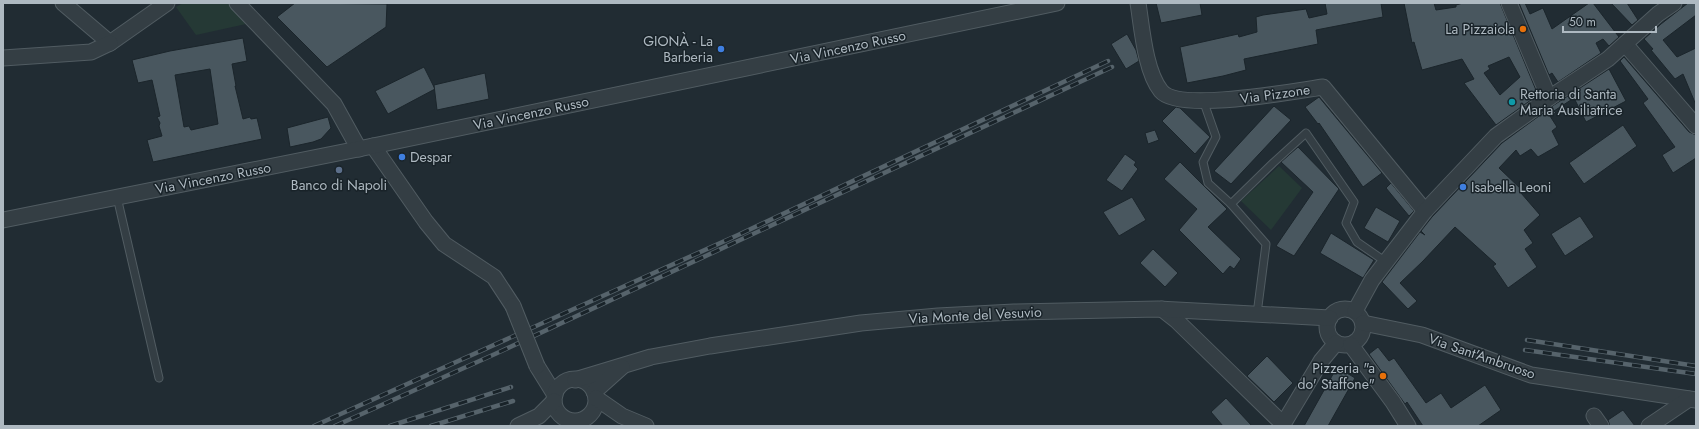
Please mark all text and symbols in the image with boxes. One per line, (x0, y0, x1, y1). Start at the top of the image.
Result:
scale bar (1563, 8, 1656, 34)
text: 50 m (1569, 13, 1596, 31)
place label: La Pizzaiola (1445, 19, 1515, 39)
marker: La Pizzaiola (1518, 24, 1528, 34)
street label: Via Vincenzo Russo (788, 25, 908, 69)
place label: GIONÀ - La Barberia (643, 31, 713, 67)
marker: GIONÀ - La Barberia (716, 44, 726, 54)
street label: Via Pizzone (1239, 79, 1311, 109)
place label: Rettoria di Santa Maria Ausiliatrice (1520, 84, 1622, 120)
street label: Via Vincenzo Russo (471, 91, 591, 135)
marker: Rettoria di Santa Maria Ausiliatrice (1507, 97, 1517, 107)
place label: Despar (410, 147, 452, 167)
marker: Despar (397, 152, 407, 162)
street label: Via Vincenzo Russo (153, 157, 273, 199)
marker: Banco di Napoli (334, 165, 344, 175)
place label: Banco di Napoli (291, 175, 387, 195)
place label: Isabella Leoni (1471, 177, 1552, 197)
marker: Isabella Leoni (1458, 182, 1468, 192)
street label: Via Monte del Vesuvio (908, 302, 1042, 328)
street label: Via Sant'Ambruoso (1426, 328, 1539, 384)
place label: Pizzeria "a do' Staffone" (1298, 358, 1375, 394)
marker: Pizzeria "a do' Staffone" (1378, 371, 1388, 381)

